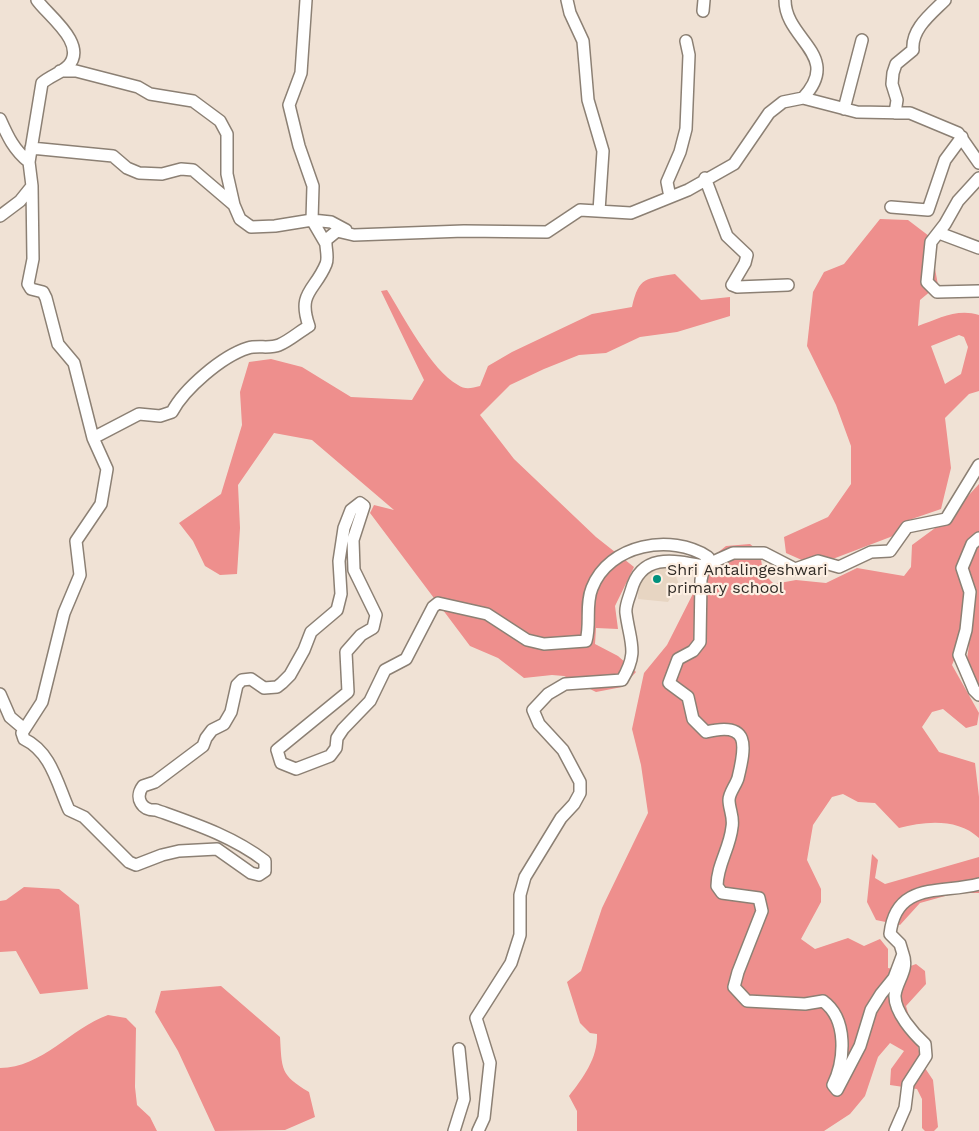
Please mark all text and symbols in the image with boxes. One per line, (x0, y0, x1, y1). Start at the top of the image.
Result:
place label: Shri Antalingeshwari primary school (667, 560, 828, 598)
marker: Shri Antalingeshwari primary school (651, 573, 663, 585)

